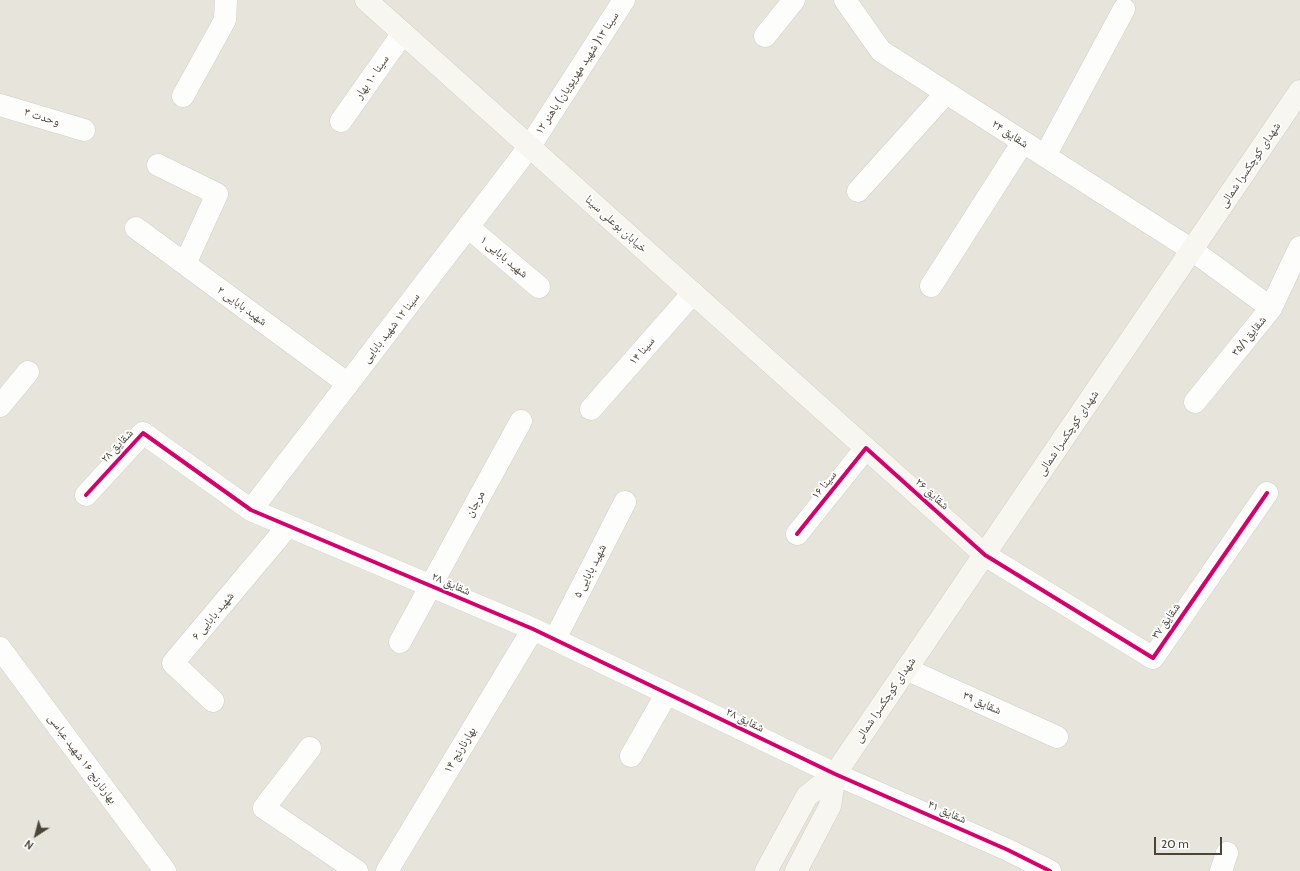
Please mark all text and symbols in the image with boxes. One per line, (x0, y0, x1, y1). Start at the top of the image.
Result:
street label: سینا ۱۳( شهید مهرپویان) باهنر ۱۲ (532, 9, 622, 137)
street label: سینا ۱۰ بهار (352, 52, 392, 102)
street label: وحدت ۳ (23, 105, 61, 129)
street label: شقایق ۲۴ (989, 117, 1031, 151)
street label: شهدای کوچکسرا شمالی (1216, 120, 1284, 210)
street label: خیابان بوعلی سینا (582, 192, 650, 256)
street label: شهید بابایی ۱ (477, 233, 531, 281)
street label: شهید بابایی ۲ (214, 283, 270, 329)
street label: سینا ۱۲ شهید بابایی (359, 290, 423, 366)
street label: شقایق۳۵/۱ (1228, 313, 1270, 359)
street label: سینا ۱۴ (626, 334, 658, 368)
street label: شهدای کوچکسرا شمالی (1034, 388, 1102, 478)
street label: شقایق ۲۸ (98, 426, 136, 466)
street label: سینا ۱۶ (808, 468, 840, 502)
street label: شقایق ۲۶ (912, 475, 952, 513)
street label: مرجان (462, 488, 488, 520)
street label: شهید بابایی ۵ (570, 542, 610, 600)
street label: شقایق ۲۸ (429, 569, 473, 599)
street label: شهید بابایی ۶ (189, 589, 237, 643)
street label: شقایق ۳۷ (1148, 600, 1184, 642)
street label: شهدای کوچکسرا شمالی (851, 655, 919, 745)
street label: شقایق ۳۹ (960, 688, 1004, 718)
street label: شقایق ۲۸ (723, 705, 767, 735)
street label: بهارنارنج ۱۶ شهید عباسی (44, 711, 120, 807)
street label: بهارنارنج ۱۴ (441, 724, 479, 776)
street label: شقایق ۴۱ (925, 797, 969, 827)
north arrow (16, 815, 56, 855)
scale bar (1156, 829, 1224, 855)
text: 20 m (1161, 836, 1189, 851)
text: N (22, 837, 36, 853)

